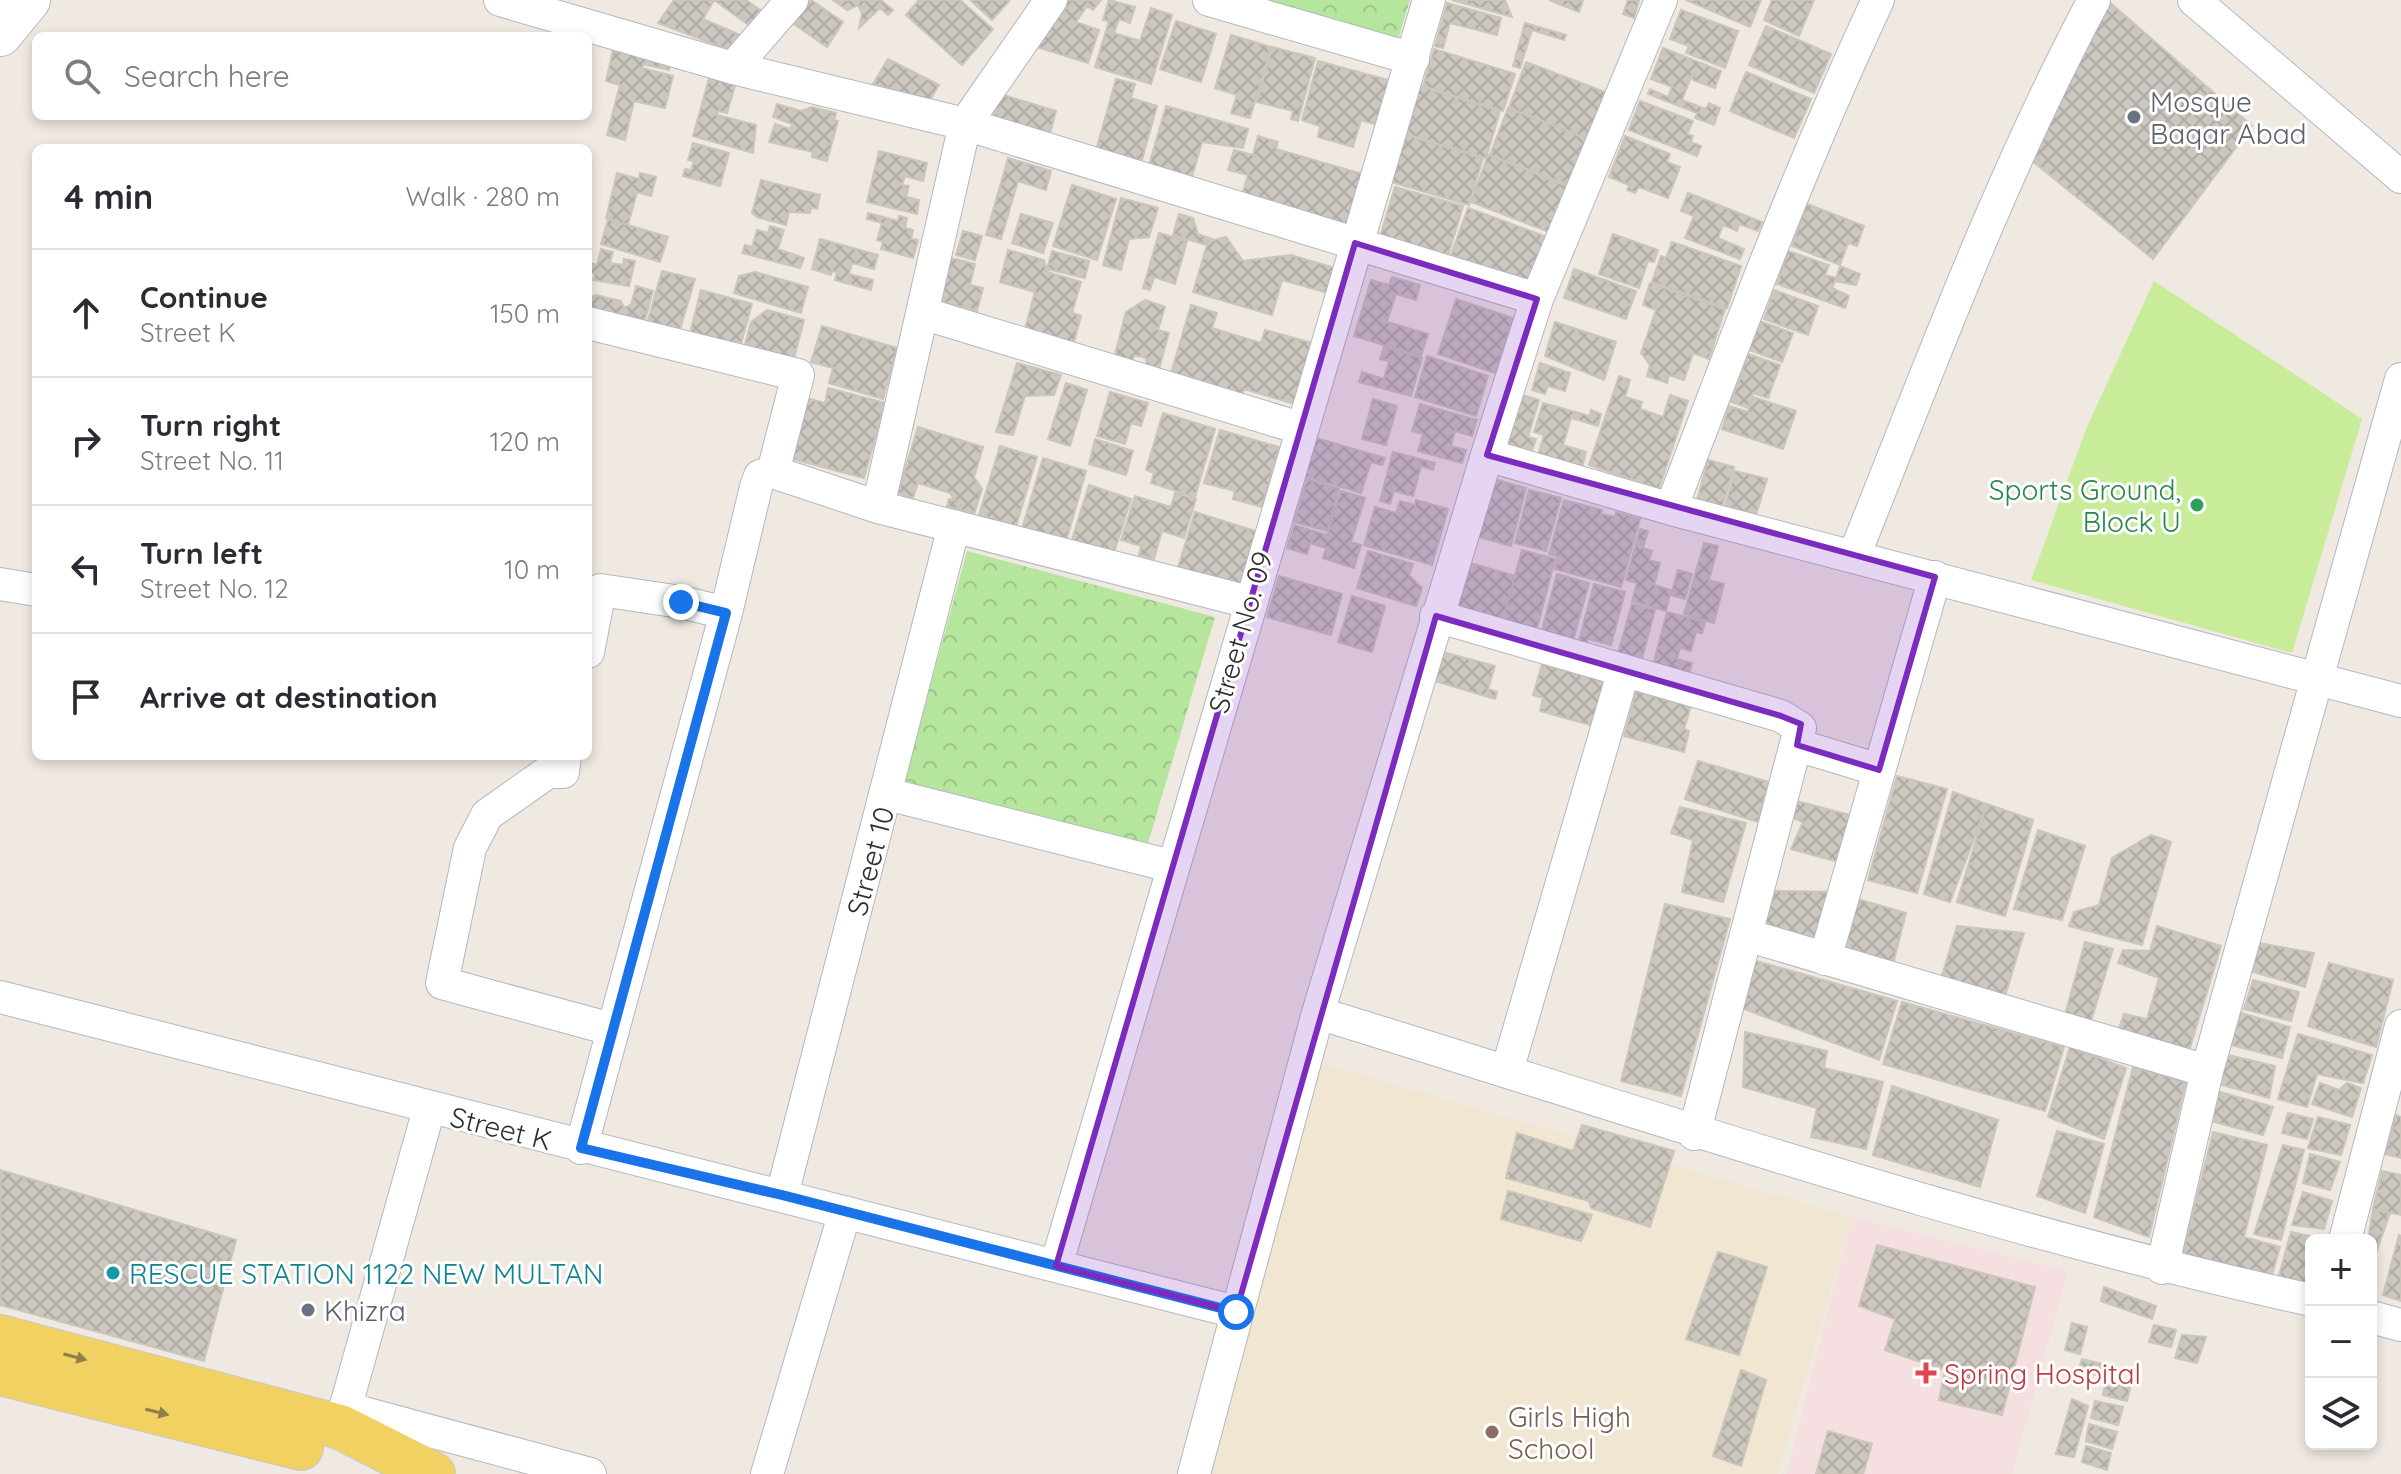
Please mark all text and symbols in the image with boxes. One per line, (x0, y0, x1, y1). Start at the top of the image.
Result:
search box (32, 32, 592, 120)
icon: search (60, 54, 104, 98)
text: Search here (124, 57, 290, 95)
place label: Mosque Baqar Abad (2150, 84, 2307, 151)
marker: Mosque Baqar Abad (2125, 108, 2143, 126)
text: 4 min (64, 175, 153, 218)
text: Walk · 280 m (405, 180, 560, 213)
text: Continue (140, 278, 268, 316)
icon: ahead (64, 291, 108, 335)
text: 150 m (490, 297, 560, 330)
text: Street K (140, 316, 236, 349)
text: Turn right (140, 406, 281, 444)
icon: right (64, 419, 108, 463)
text: 120 m (490, 425, 560, 458)
text: Street No. 11 (140, 444, 284, 477)
place label: Sports Ground, Block U (1989, 472, 2181, 539)
marker: Sports Ground, Block U (2188, 496, 2206, 514)
text: Turn left (140, 534, 263, 572)
icon: left (64, 547, 108, 591)
street label: Street No. 09 (1200, 547, 1280, 717)
text: 10 m (504, 553, 560, 586)
text: Street No. 12 (140, 572, 289, 605)
route end (663, 584, 699, 620)
icon: arrive (64, 675, 108, 719)
text: Arrive at destination (140, 678, 438, 716)
street label: Street 10 (839, 803, 901, 919)
street label: Street K (447, 1099, 555, 1157)
map controls (2305, 1234, 2377, 1450)
button: + (2305, 1234, 2377, 1306)
place label: RESCUE STATION 1122 NEW MULTAN (129, 1256, 603, 1291)
marker: RESCUE STATION 1122 NEW MULTAN (104, 1264, 122, 1282)
place label: Khizra (324, 1293, 406, 1328)
route start (1218, 1294, 1254, 1330)
marker: Khizra (299, 1301, 317, 1319)
button: − (2305, 1306, 2377, 1378)
one-way arrow (63, 1351, 88, 1363)
place label: Spring Hospital (1944, 1356, 2141, 1391)
marker: Spring Hospital (1915, 1362, 1937, 1384)
button: layers (2305, 1378, 2377, 1450)
place label: Girls High School (1508, 1399, 1631, 1466)
one-way arrow (145, 1407, 170, 1419)
marker: Girls High School (1483, 1423, 1501, 1441)

